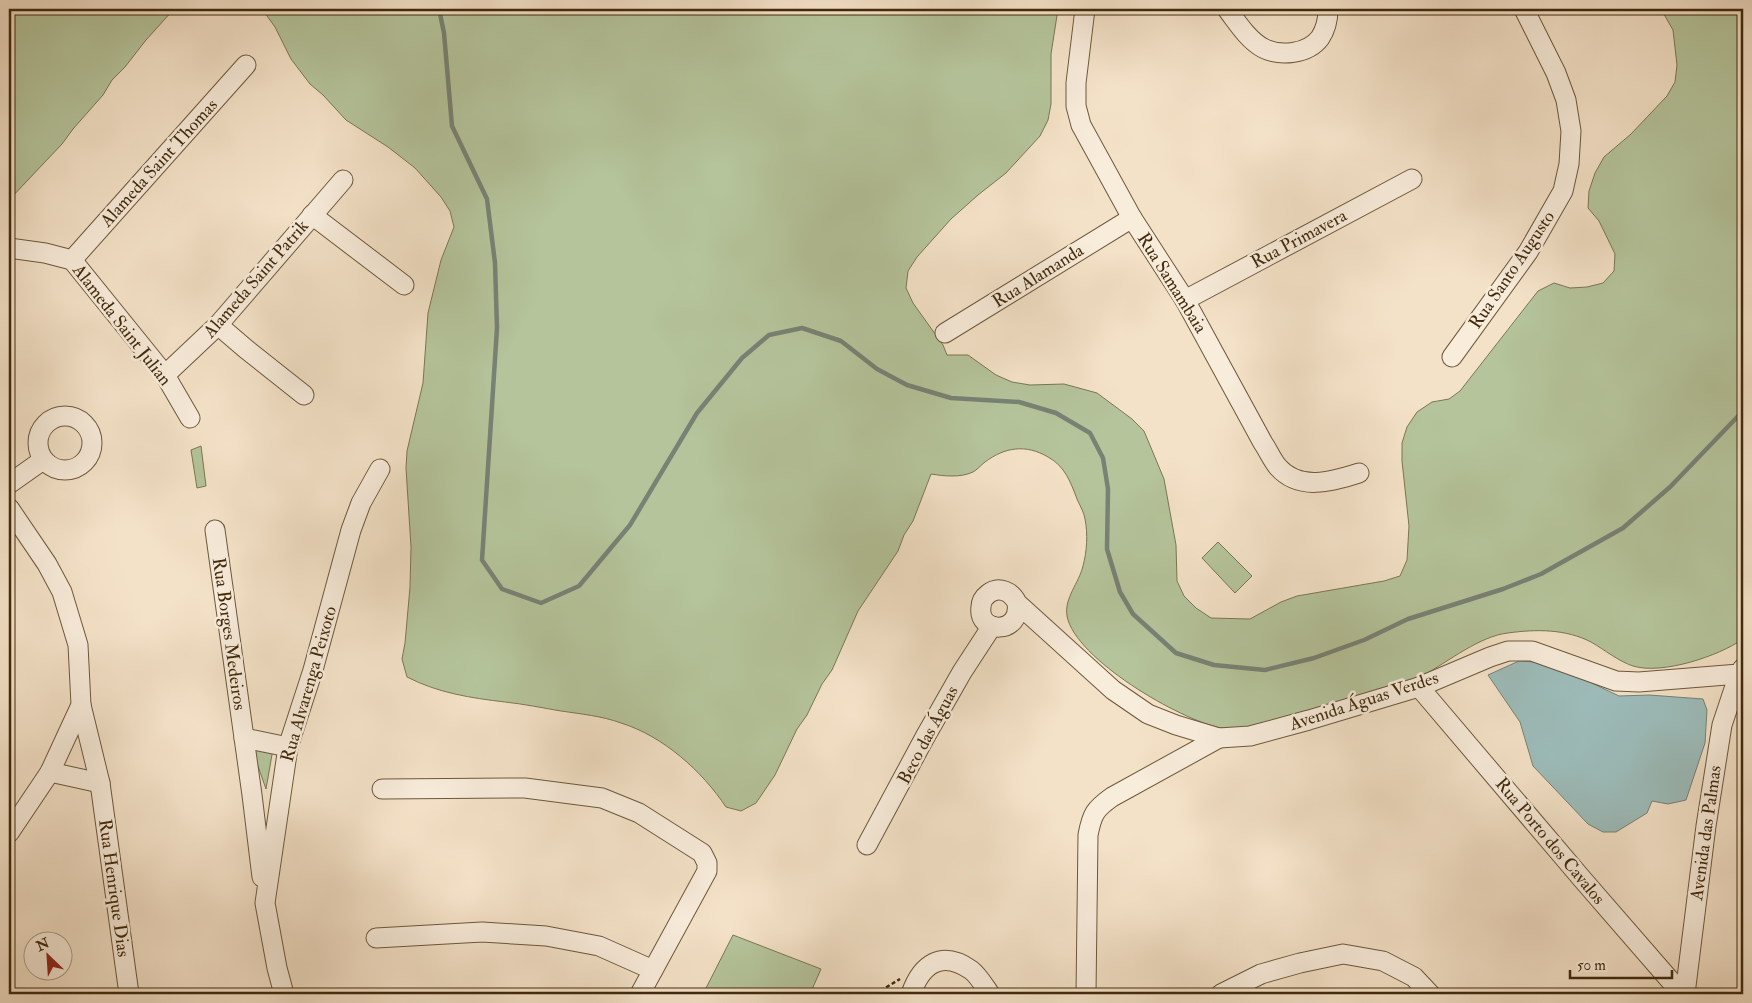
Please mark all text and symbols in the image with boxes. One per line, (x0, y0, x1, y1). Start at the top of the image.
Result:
street label: Alameda Saint Thomas (95, 94, 223, 233)
street label: Rua Primavera (1247, 204, 1351, 274)
street label: Rua Santo Augusto (1464, 206, 1560, 333)
street label: Alameda Saint Patrik (198, 215, 314, 344)
street label: Rua Samambaia (1132, 228, 1212, 338)
street label: Rua Alamanda (988, 239, 1088, 313)
street label: Alameda Saint Julian (67, 259, 177, 390)
street label: Rua Borges Medeiros (207, 556, 251, 712)
street label: Rua Alvarenga Peixoto (276, 603, 342, 765)
street label: Avenida Águas Verdes (1286, 666, 1441, 736)
street label: Beco das Águas (892, 682, 964, 788)
street label: Avenida das Palmas (1685, 764, 1727, 903)
street label: Rua Porto dos Cavalos (1490, 773, 1610, 909)
street label: Rua Henrique Dias (93, 818, 135, 958)
north arrow (22, 930, 72, 980)
text: N (33, 934, 52, 955)
scale bar (1570, 948, 1672, 980)
text: 50 m (1577, 956, 1606, 975)

